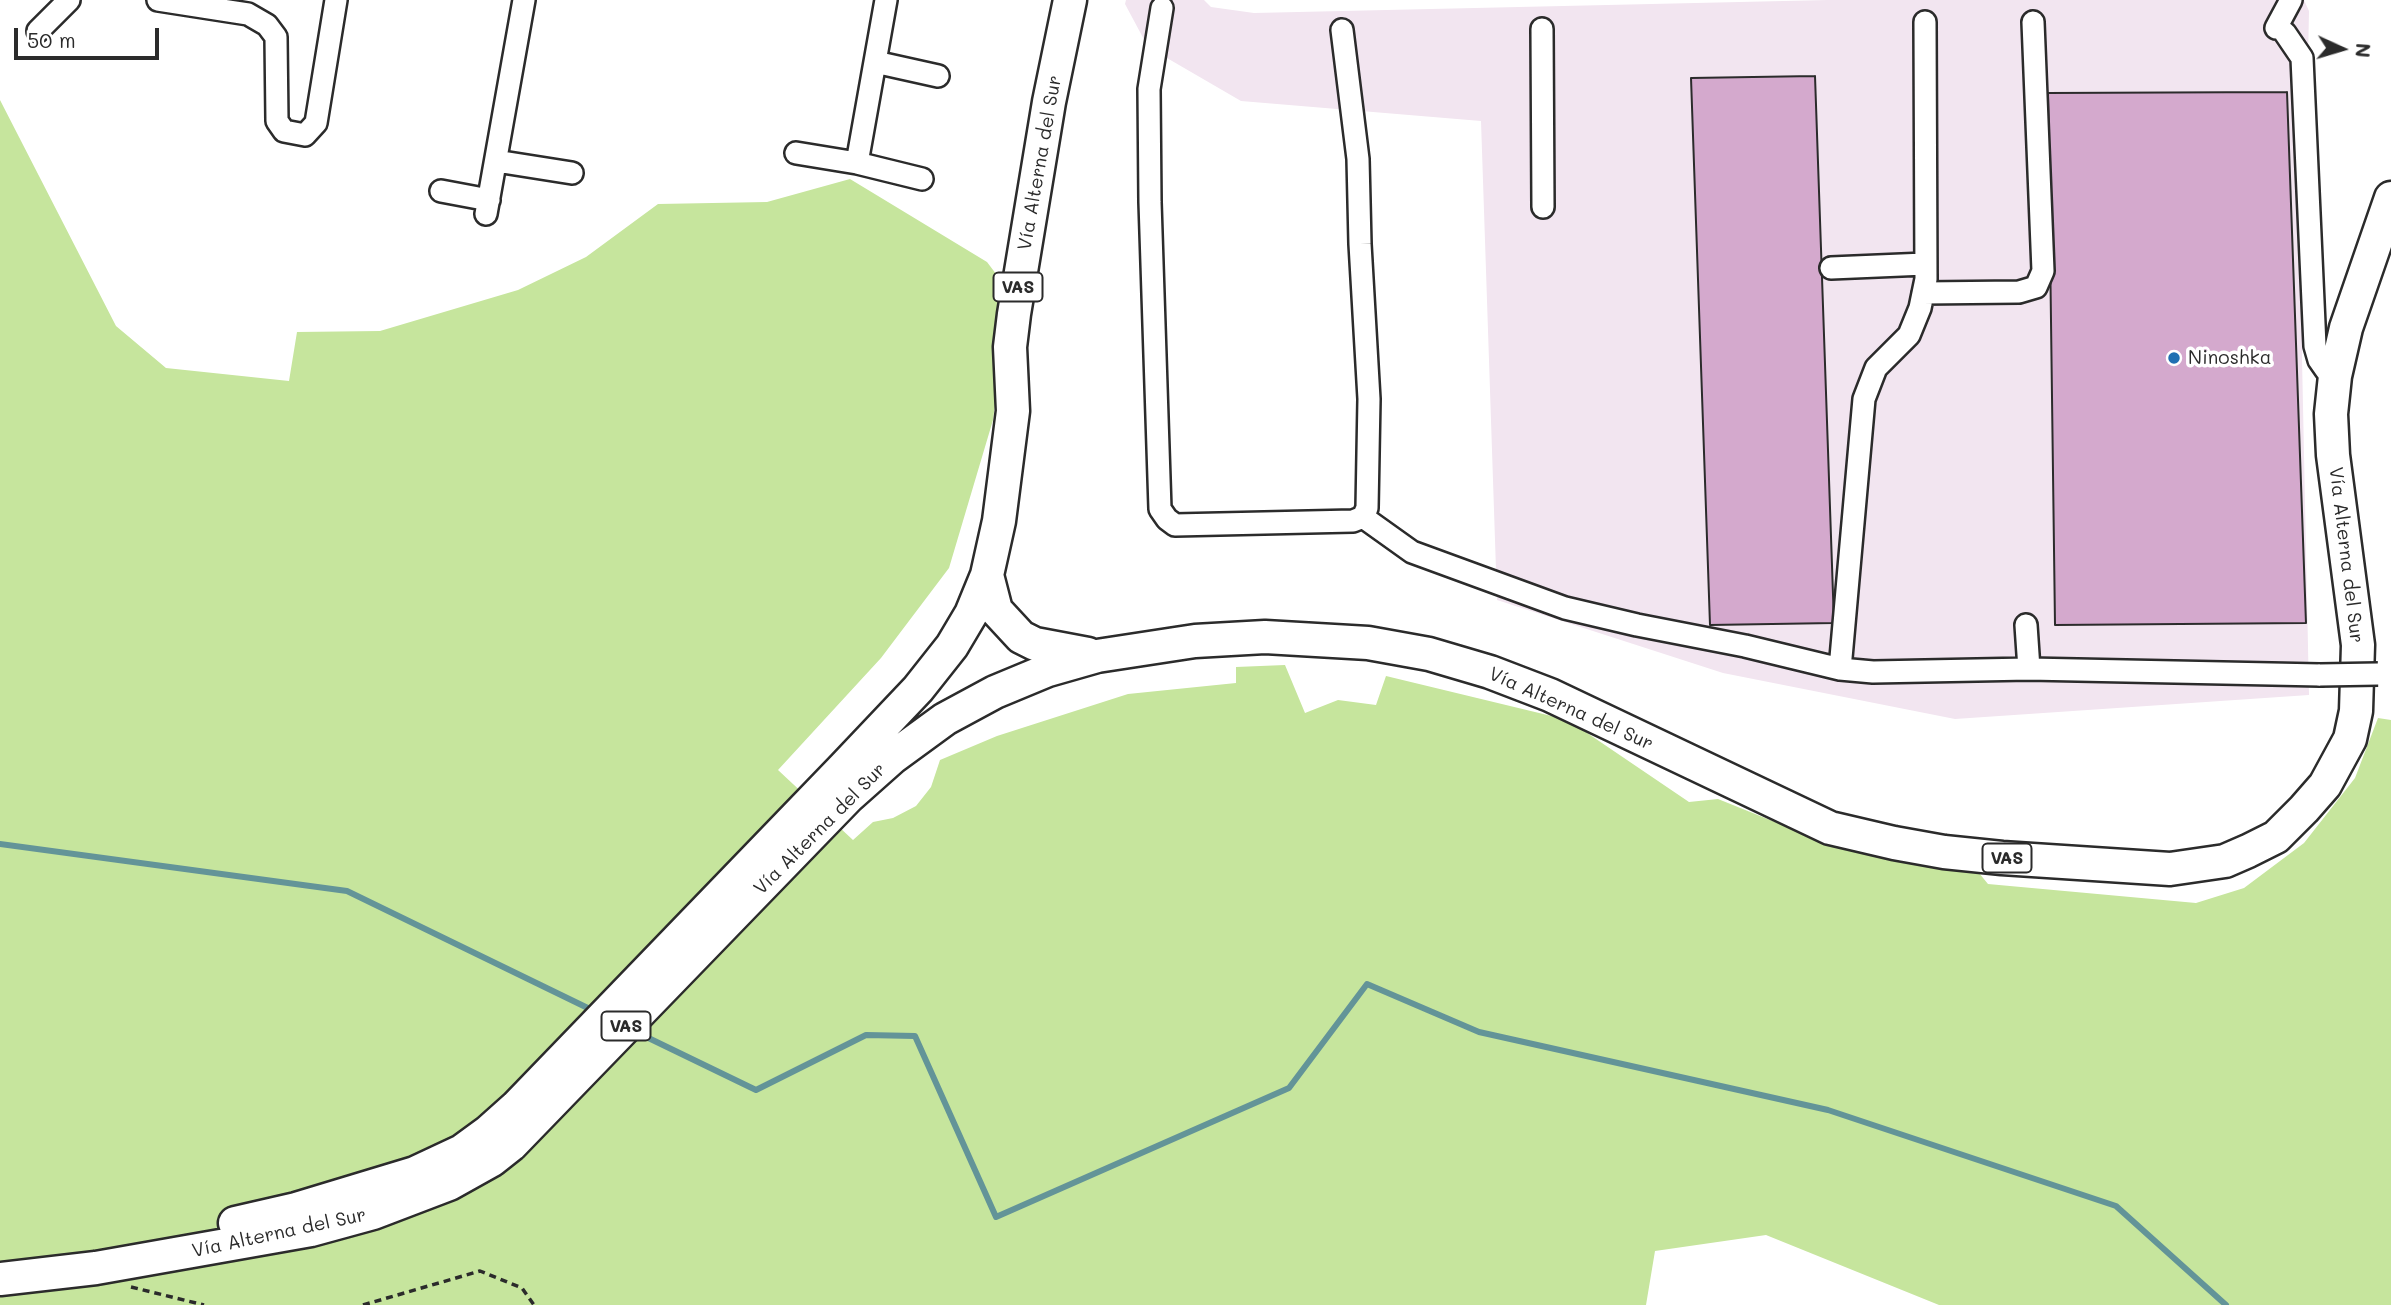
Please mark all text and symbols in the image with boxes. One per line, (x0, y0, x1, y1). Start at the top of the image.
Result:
scale bar (18, 14, 163, 58)
north arrow (2307, 14, 2377, 84)
text: 50 m (27, 26, 76, 53)
text: N (2350, 42, 2376, 59)
street label: Vía Alterna del Sur (1013, 74, 1067, 252)
road number: VAS (993, 272, 1042, 302)
place label: Ninoshka (2188, 347, 2272, 369)
marker: Ninoshka (2166, 350, 2182, 366)
street label: Vía Alterna del Sur (2324, 466, 2368, 644)
street label: Vía Alterna del Sur (1485, 663, 1657, 755)
street label: Vía Alterna del Sur (749, 758, 891, 900)
road number: VAS (1982, 844, 2032, 872)
road number: VAS (602, 1012, 650, 1041)
street label: Vía Alterna del Sur (190, 1203, 368, 1263)

